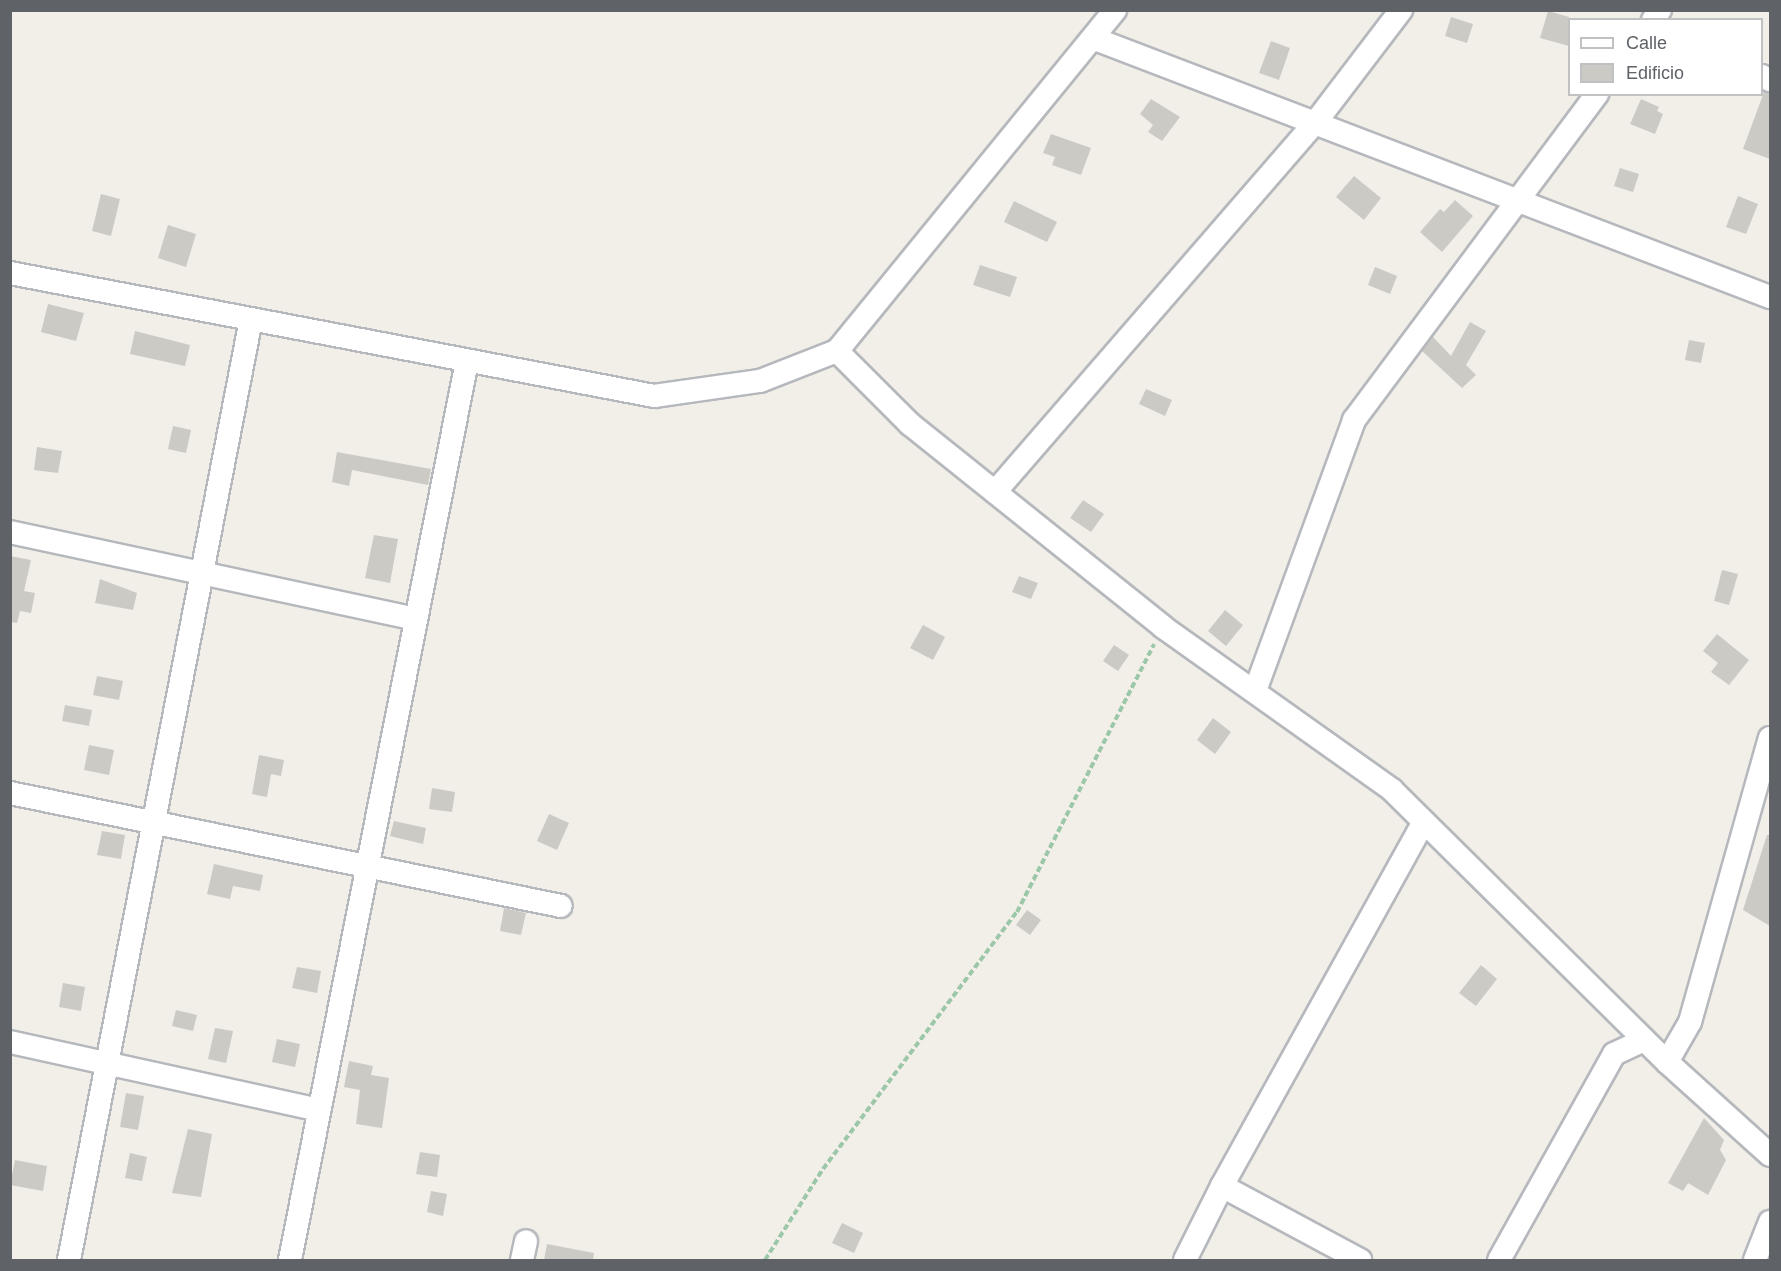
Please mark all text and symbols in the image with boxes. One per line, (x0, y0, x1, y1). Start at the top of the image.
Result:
legend (1568, 18, 1763, 96)
text: Calle (1626, 33, 1667, 53)
text: Edificio (1626, 63, 1684, 83)

